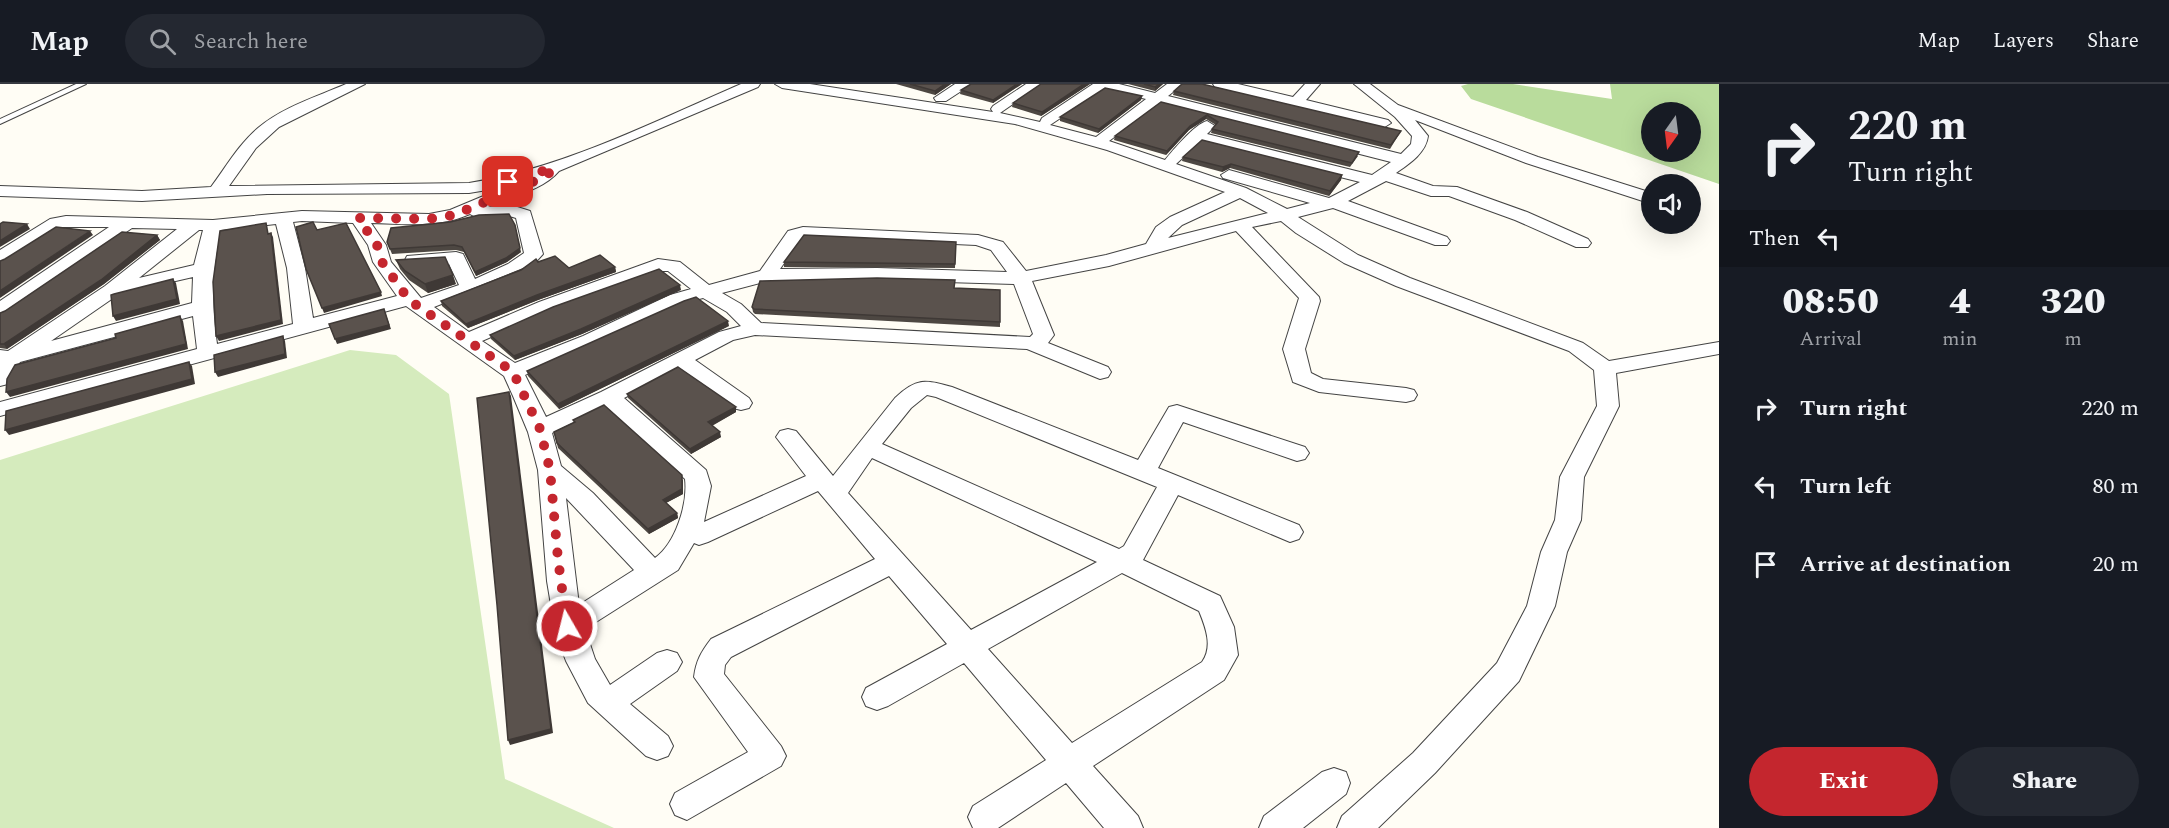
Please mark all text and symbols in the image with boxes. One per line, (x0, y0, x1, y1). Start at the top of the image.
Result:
search box (125, 14, 545, 68)
text: Map (30, 20, 89, 63)
icon: search (146, 25, 179, 58)
text: Search here (194, 25, 308, 58)
text: Map (1918, 25, 1960, 57)
text: Layers (1993, 25, 2054, 57)
text: Share (2087, 25, 2139, 57)
text: 220 m (1848, 95, 1967, 158)
north arrow (1641, 102, 1701, 162)
map controls (1641, 102, 1701, 234)
icon: right (1749, 108, 1827, 186)
text: Turn right (1848, 152, 1973, 194)
pin (482, 156, 533, 207)
icon: arrive (491, 165, 524, 198)
button: sound (1641, 174, 1701, 234)
text: Then (1749, 222, 1800, 255)
icon: left (1812, 222, 1845, 255)
text: 08:50 (1782, 275, 1879, 330)
text: 4 (1949, 275, 1971, 330)
text: 320 (2041, 275, 2106, 330)
text: Arrival (1800, 324, 1862, 354)
text: min (1942, 324, 1977, 354)
text: m (2065, 324, 2082, 354)
icon: right (1749, 392, 1782, 425)
text: Turn right (1800, 392, 1907, 425)
text: 220 m (2082, 392, 2139, 425)
icon: left (1749, 470, 1782, 503)
text: Turn left (1800, 470, 1892, 503)
text: 80 m (2093, 470, 2139, 503)
icon: arrive (1749, 548, 1782, 581)
text: Arrive at destination (1800, 548, 2011, 581)
text: 20 m (2093, 548, 2139, 581)
position arrow (535, 594, 599, 658)
button: Exit (1749, 747, 1938, 816)
button: Share (1950, 747, 2139, 816)

